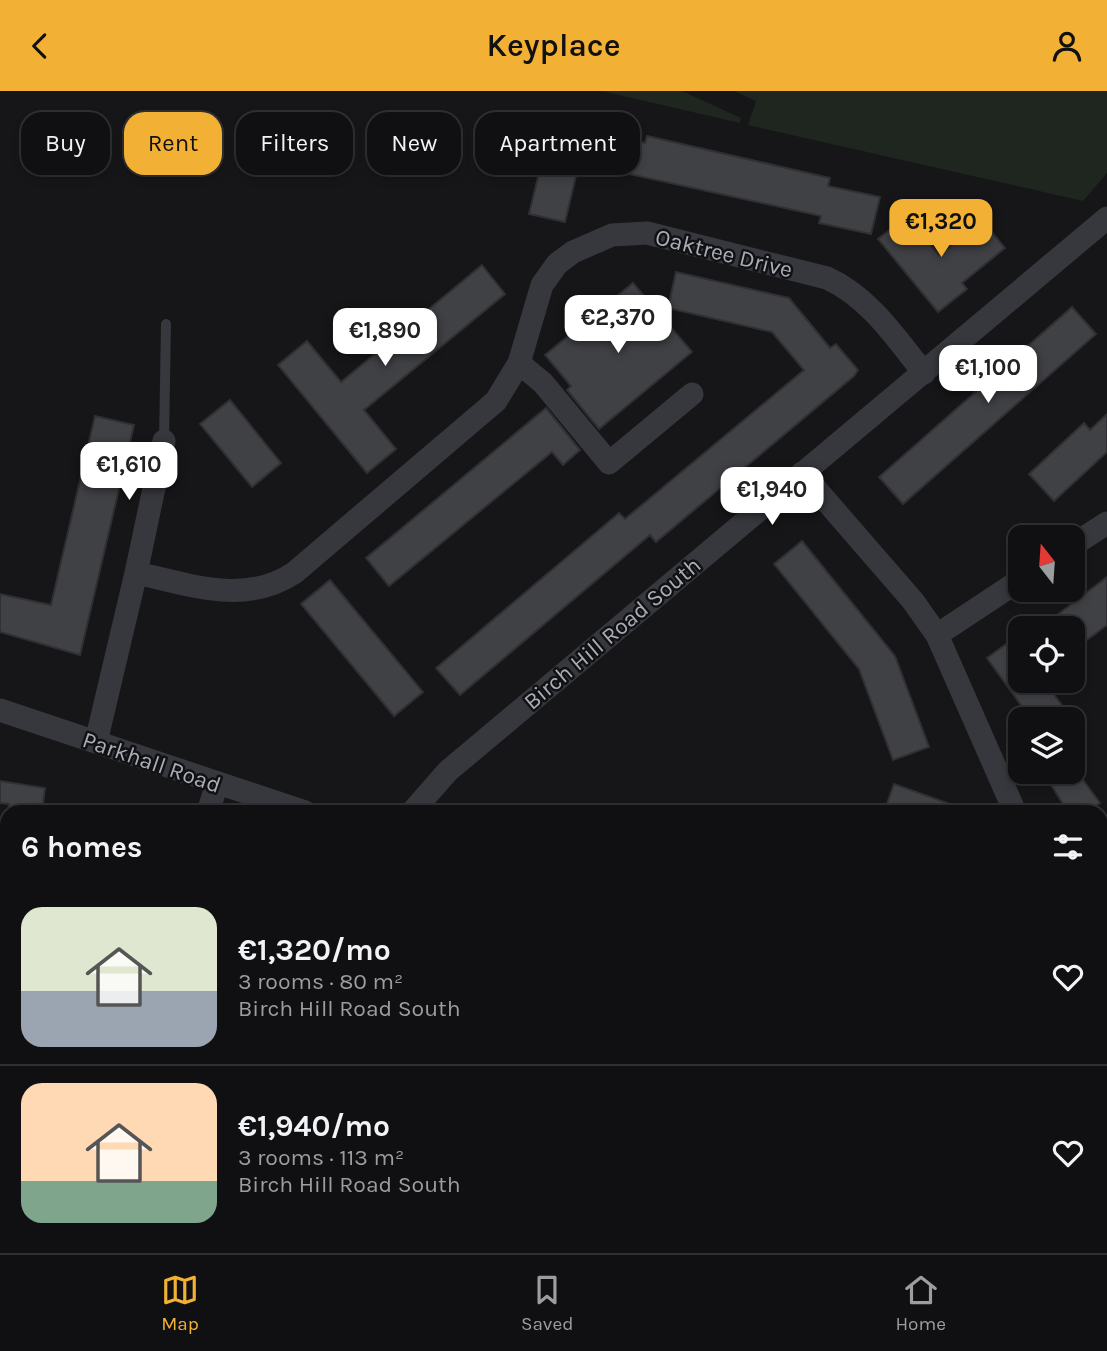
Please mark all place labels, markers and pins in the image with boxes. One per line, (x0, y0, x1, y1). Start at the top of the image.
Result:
pin: €1,320 (884, 199, 998, 259)
pin: €2,370 (561, 295, 675, 355)
pin: €1,890 (328, 309, 442, 368)
pin: €1,100 (931, 345, 1045, 405)
pin: €1,610 (72, 443, 186, 502)
pin: €1,940 (715, 467, 829, 527)

